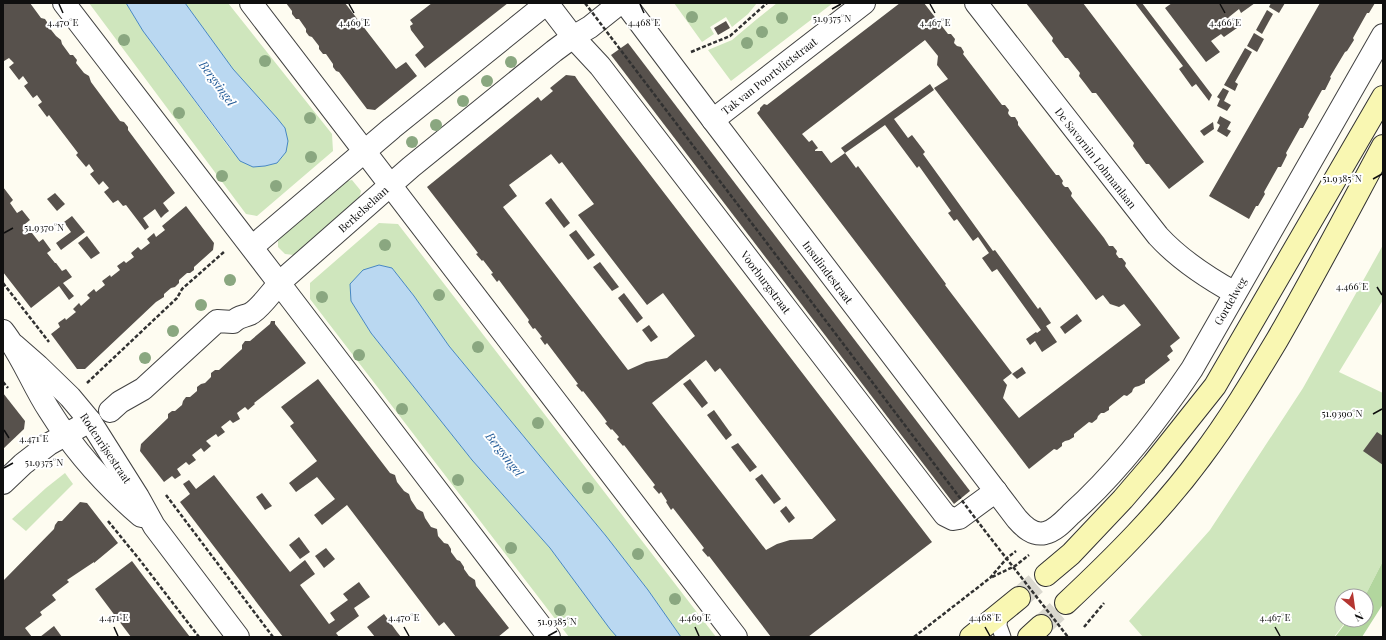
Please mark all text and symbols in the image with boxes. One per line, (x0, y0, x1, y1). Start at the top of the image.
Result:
text: 51.9375°N (813, 11, 851, 25)
text: 4.470°E (47, 15, 79, 29)
text: 4.469°E (338, 15, 370, 29)
text: 4.468°E (628, 15, 660, 29)
text: 4.467°E (919, 15, 951, 29)
text: 4.466°E (1209, 15, 1241, 29)
street label: Tak van Poortvlietstraat (718, 34, 820, 118)
water label: Bergsingel (196, 56, 240, 109)
street label: De Savornin Lohmanlaan (1052, 104, 1140, 212)
text: 51.9385°N (1322, 171, 1362, 185)
street label: Berkelselaan (335, 182, 392, 236)
text: 51.9370°N (24, 220, 64, 234)
street label: Insulindestraat (799, 238, 857, 307)
street label: Voorburgstraat (737, 247, 795, 316)
street label: Gordelweg (1210, 274, 1250, 328)
text: 4.466°E (1336, 279, 1368, 293)
text: 51.9390°N (1321, 406, 1363, 420)
street label: Rodenrijsestraat (77, 410, 135, 486)
water label: Bergsingel (482, 428, 528, 480)
text: 4.471°E (19, 431, 49, 445)
text: 51.9375°N (25, 455, 63, 469)
north arrow (1334, 588, 1374, 628)
text: N (1352, 609, 1366, 626)
text: 4.471°E (99, 610, 129, 624)
text: 4.470°E (388, 610, 420, 624)
text: 4.469°E (679, 610, 711, 624)
text: 4.468°E (969, 610, 1001, 624)
text: 4.467°E (1259, 610, 1291, 624)
text: 51.9385°N (537, 614, 577, 628)

